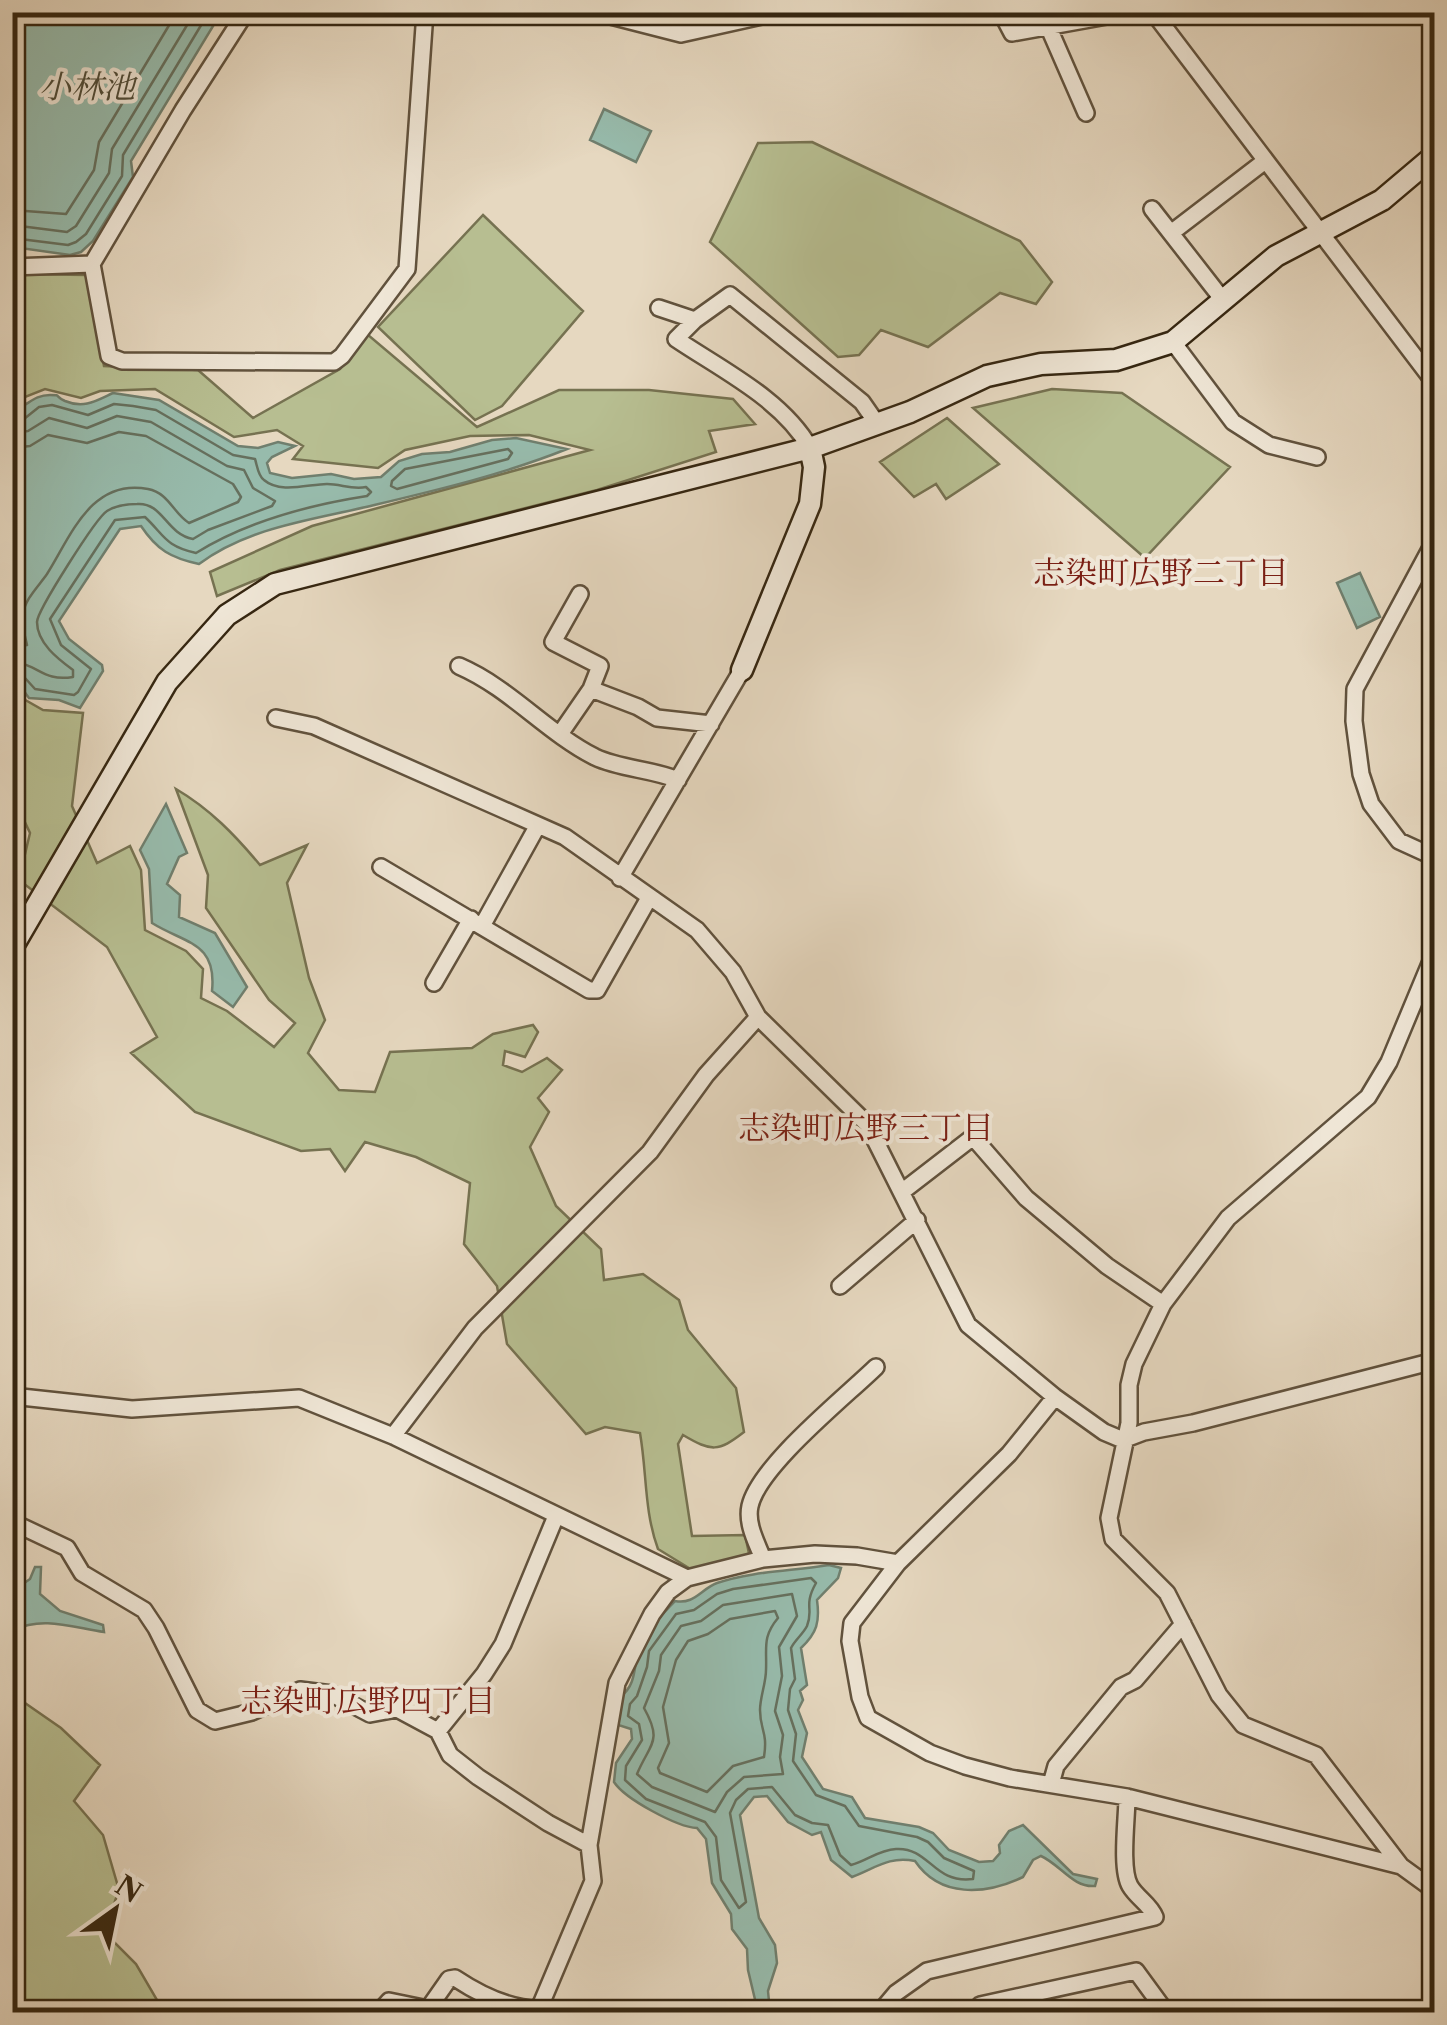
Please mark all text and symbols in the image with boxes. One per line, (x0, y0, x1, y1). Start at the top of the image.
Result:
water label: 小林池 (39, 67, 138, 106)
district label: 志染町広野二丁目 (1033, 553, 1289, 592)
district label: 志染町広野三丁目 (738, 1108, 994, 1147)
district label: 志染町広野四丁目 (240, 1681, 496, 1720)
north arrow (65, 1860, 165, 1960)
text: N (109, 1868, 148, 1910)

